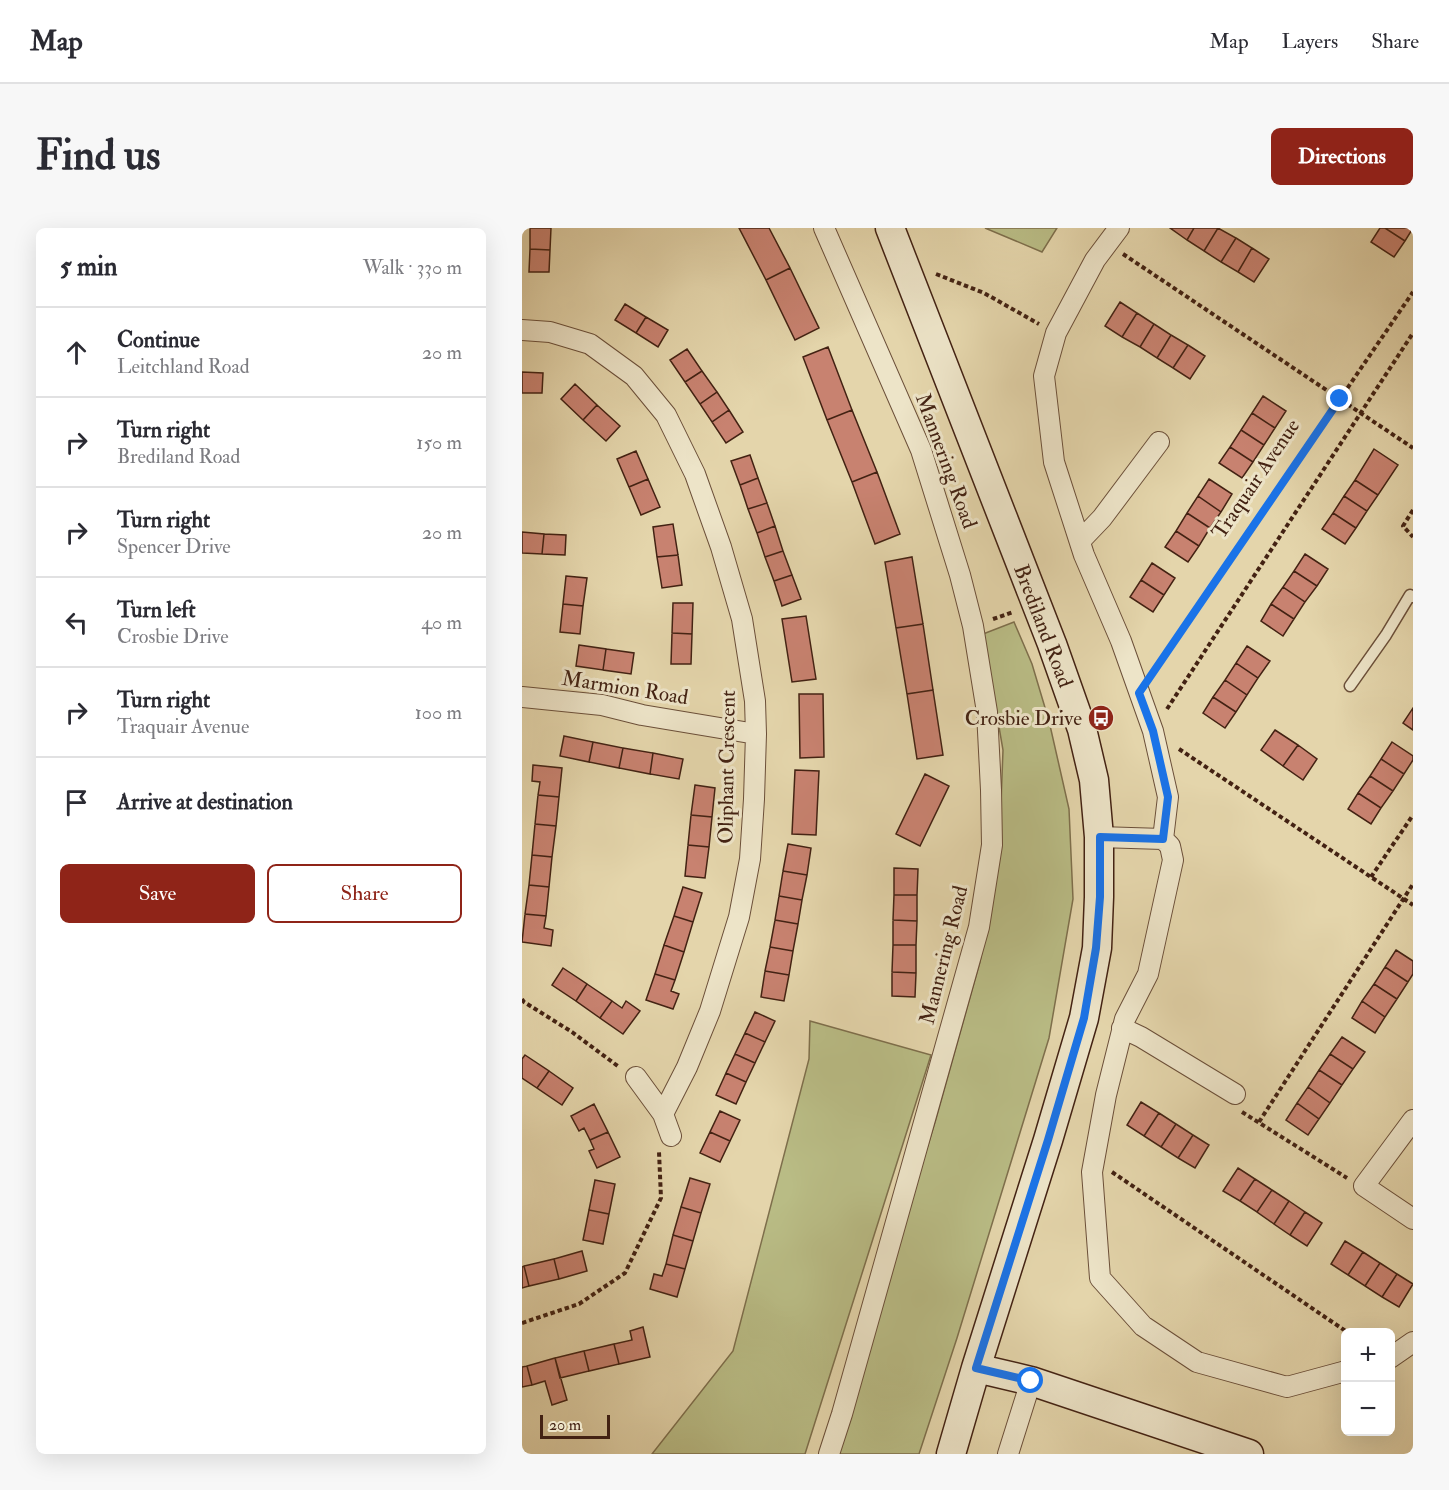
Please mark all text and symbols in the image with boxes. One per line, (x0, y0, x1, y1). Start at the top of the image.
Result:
text: Map (30, 24, 83, 59)
text: Map (1209, 28, 1249, 55)
text: Layers (1282, 28, 1338, 55)
text: Share (1371, 28, 1419, 55)
button: Directions (1271, 128, 1413, 185)
text: Find us (36, 130, 160, 182)
text: 5 min (60, 251, 117, 283)
text: Walk · 330 m (363, 255, 462, 280)
text: Continue (117, 326, 200, 354)
icon: ahead (60, 336, 93, 369)
text: 20 m (422, 340, 462, 365)
text: Leitchland Road (117, 354, 250, 379)
route end (1326, 385, 1352, 411)
street label: Mannering Road (909, 390, 983, 533)
street label: Traquair Avenue (1206, 414, 1306, 544)
text: Turn right (117, 416, 210, 444)
icon: right (60, 426, 93, 459)
text: 150 m (416, 430, 462, 455)
text: Brediland Road (117, 444, 240, 469)
text: Turn right (117, 506, 210, 534)
icon: right (60, 516, 93, 549)
text: 20 m (422, 520, 462, 545)
text: Spencer Drive (117, 534, 231, 559)
street label: Brediland Road (1007, 561, 1079, 692)
text: Turn left (117, 596, 196, 624)
icon: left (60, 606, 93, 639)
text: 40 m (421, 610, 462, 635)
text: Crosbie Drive (117, 624, 229, 649)
street label: Marmion Road (560, 665, 691, 711)
text: Turn right (117, 686, 210, 714)
street label: Oliphant Crescent (712, 690, 742, 844)
icon: right (60, 696, 93, 729)
text: 100 m (415, 700, 462, 725)
bus stop icon: Crosbie Drive (1086, 703, 1116, 733)
place label: Crosbie Drive (965, 705, 1082, 732)
text: Traquair Avenue (117, 714, 249, 739)
icon: arrive (60, 786, 93, 819)
text: Arrive at destination (117, 788, 293, 816)
button: Save (60, 864, 255, 923)
button: Share (267, 864, 462, 923)
street label: Mannering Road (914, 882, 974, 1027)
map controls (1341, 1328, 1395, 1436)
button: + (1341, 1328, 1395, 1382)
route start (1017, 1367, 1043, 1393)
button: − (1341, 1382, 1395, 1436)
scale bar (540, 1412, 610, 1440)
text: 20 m (549, 1415, 581, 1435)

